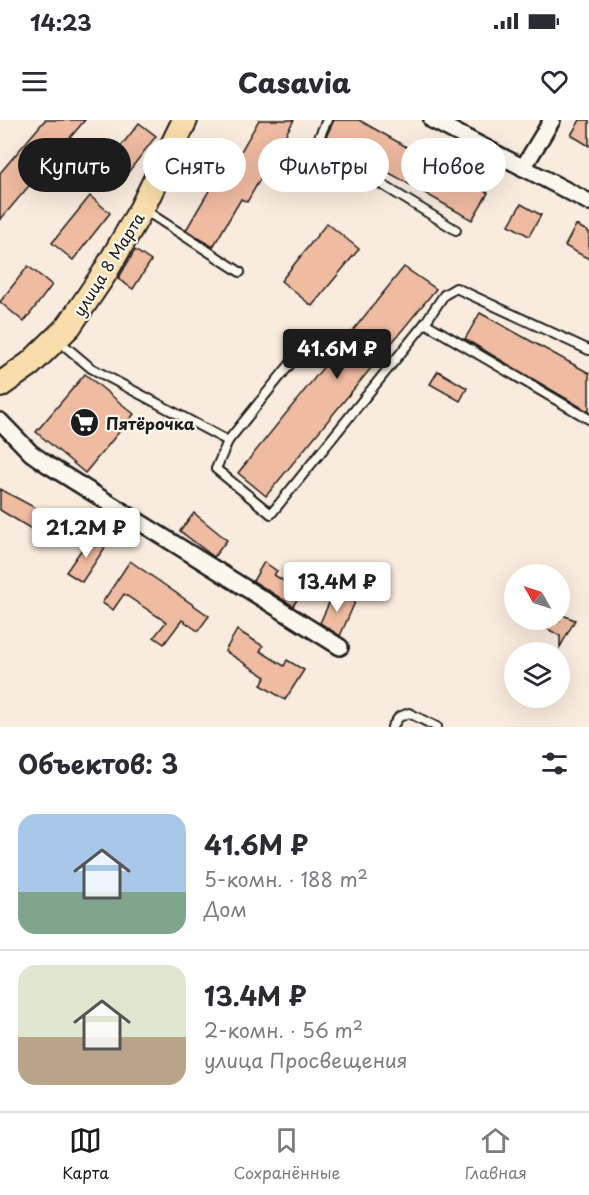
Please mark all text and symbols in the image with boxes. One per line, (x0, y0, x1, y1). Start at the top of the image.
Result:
text: 14:23 (30, 5, 92, 38)
text: Casavia (238, 61, 351, 102)
icon: menu (18, 65, 51, 98)
icon: heart (538, 65, 571, 98)
chip: Купить (18, 138, 131, 192)
chip: Снять (143, 138, 246, 192)
chip: Фильтры (258, 138, 389, 192)
chip: Новое (401, 138, 506, 192)
street label: улица 8 Марта (66, 207, 150, 321)
pin: 41.6M ₽ (282, 329, 392, 380)
text: 41.6M ₽ (297, 333, 377, 363)
supermarket icon: Пятёрочка (69, 407, 101, 439)
place label: Пятёрочка (106, 411, 195, 435)
pin: 21.2M ₽ (31, 508, 141, 559)
text: 21.2M ₽ (46, 512, 126, 542)
pin: 13.4M ₽ (282, 562, 392, 613)
north arrow (504, 564, 570, 630)
map controls (504, 564, 570, 708)
text: 13.4M ₽ (298, 566, 376, 596)
button: layers (504, 642, 570, 708)
text: Объектов: 3 (18, 744, 178, 783)
icon: filters (538, 747, 571, 780)
text: 41.6M ₽ (204, 825, 308, 864)
icon: home (66, 838, 138, 910)
text: 5-комн. · 188 m² (204, 864, 368, 894)
text: Дом (204, 894, 247, 924)
text: 13.4M ₽ (204, 976, 306, 1015)
icon: home (66, 989, 138, 1061)
text: 2-комн. · 56 m² (204, 1015, 363, 1045)
text: улица Просвещения (204, 1045, 408, 1075)
tab: Карта (62, 1124, 109, 1184)
tab: Сохранённые (234, 1124, 340, 1184)
tab: Главная (465, 1124, 527, 1184)

